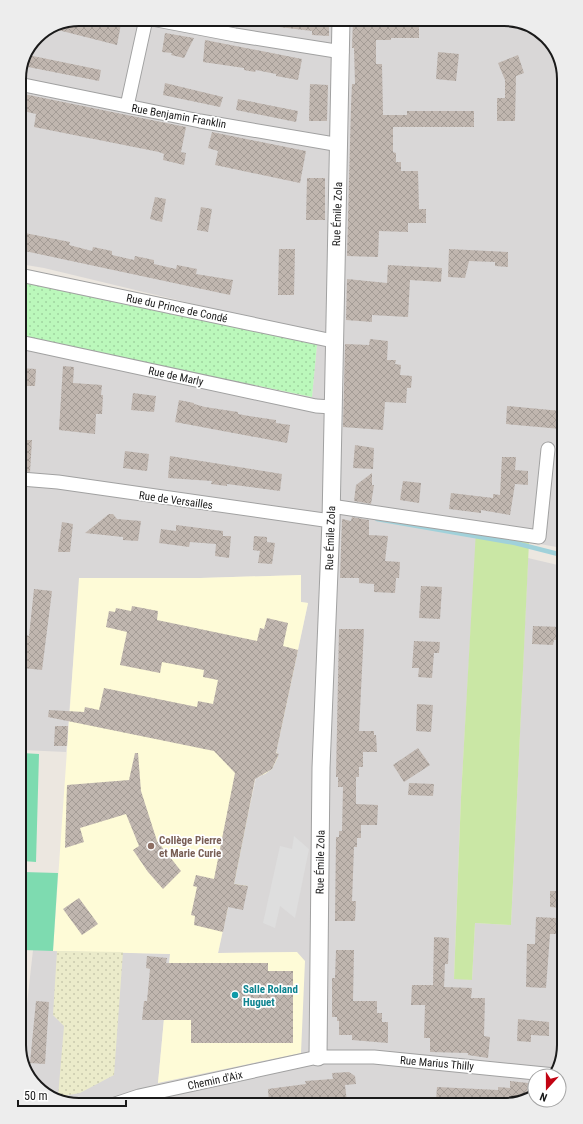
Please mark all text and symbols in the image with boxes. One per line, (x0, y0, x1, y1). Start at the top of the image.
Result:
street label: Rue Benjamin Franklin (131, 102, 227, 131)
street label: Rue Émile Zola (330, 182, 345, 246)
street label: Rue du Prince de Condé (125, 291, 229, 326)
street label: Rue de Marly (147, 364, 205, 389)
street label: Rue de Versailles (138, 489, 214, 512)
street label: Rue Émile Zola (323, 506, 338, 570)
street label: Rue Émile Zola (313, 830, 328, 894)
place label: Collège Pierre et Marie Curie (159, 834, 222, 860)
marker: Collège Pierre et Marie Curie (146, 841, 156, 851)
place label: Salle Roland Huguet (243, 983, 298, 1009)
marker: Salle Roland Huguet (230, 990, 240, 1000)
street label: Rue Marius Thilly (399, 1054, 475, 1073)
street label: Chemin d'Aix (186, 1068, 244, 1093)
north arrow (527, 1068, 567, 1108)
scale bar (18, 1082, 126, 1108)
text: 50 m (24, 1089, 48, 1103)
text: N (538, 1090, 549, 1104)

